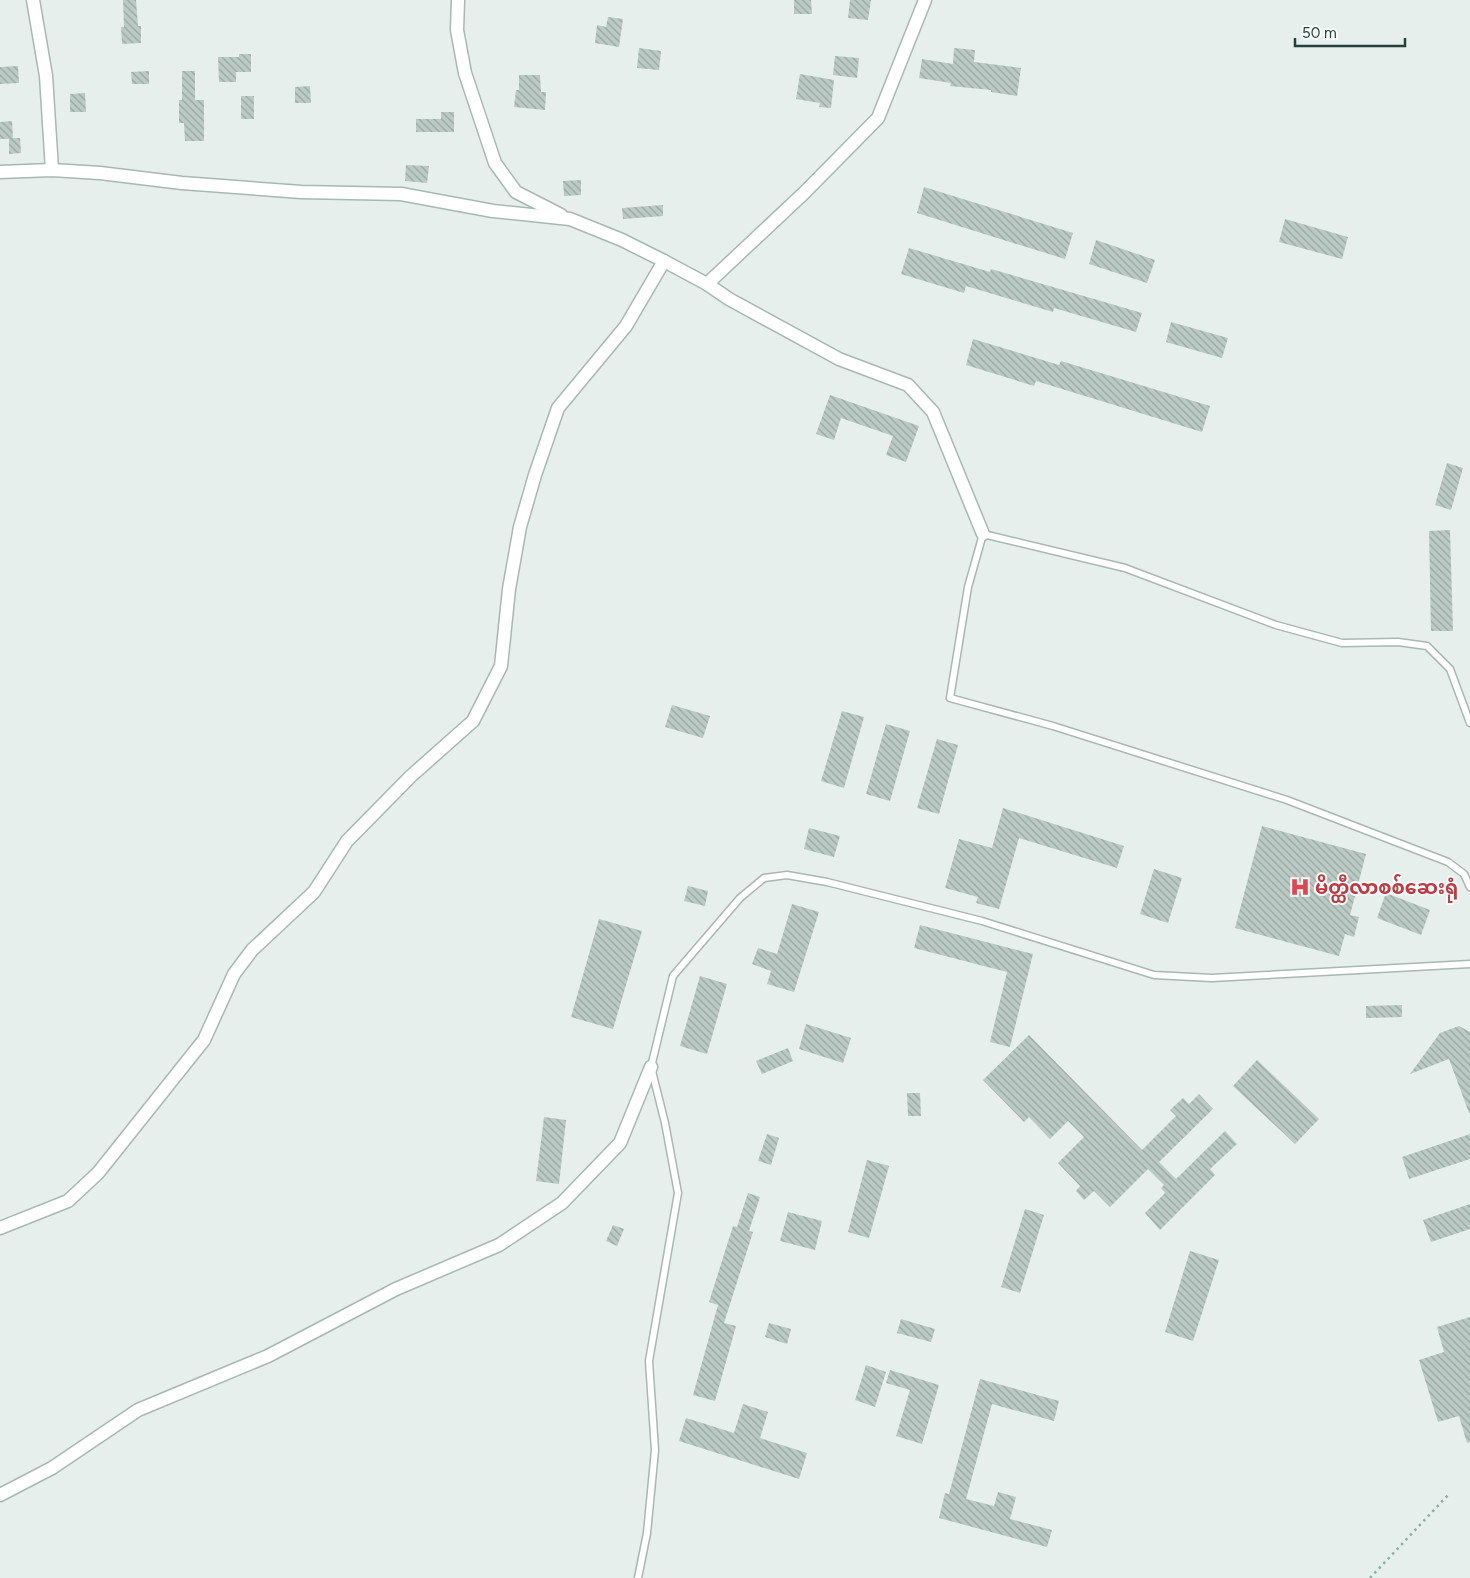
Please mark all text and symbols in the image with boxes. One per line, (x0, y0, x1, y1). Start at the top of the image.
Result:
scale bar (1295, 15, 1405, 47)
text: 50 m (1302, 24, 1337, 42)
place label: မိတ္ထီလာစစ်ဆေးရုံ (1315, 874, 1458, 903)
hospital icon: မိတ္ထီလာစစ်ဆေးရုံ (1289, 876, 1311, 898)

